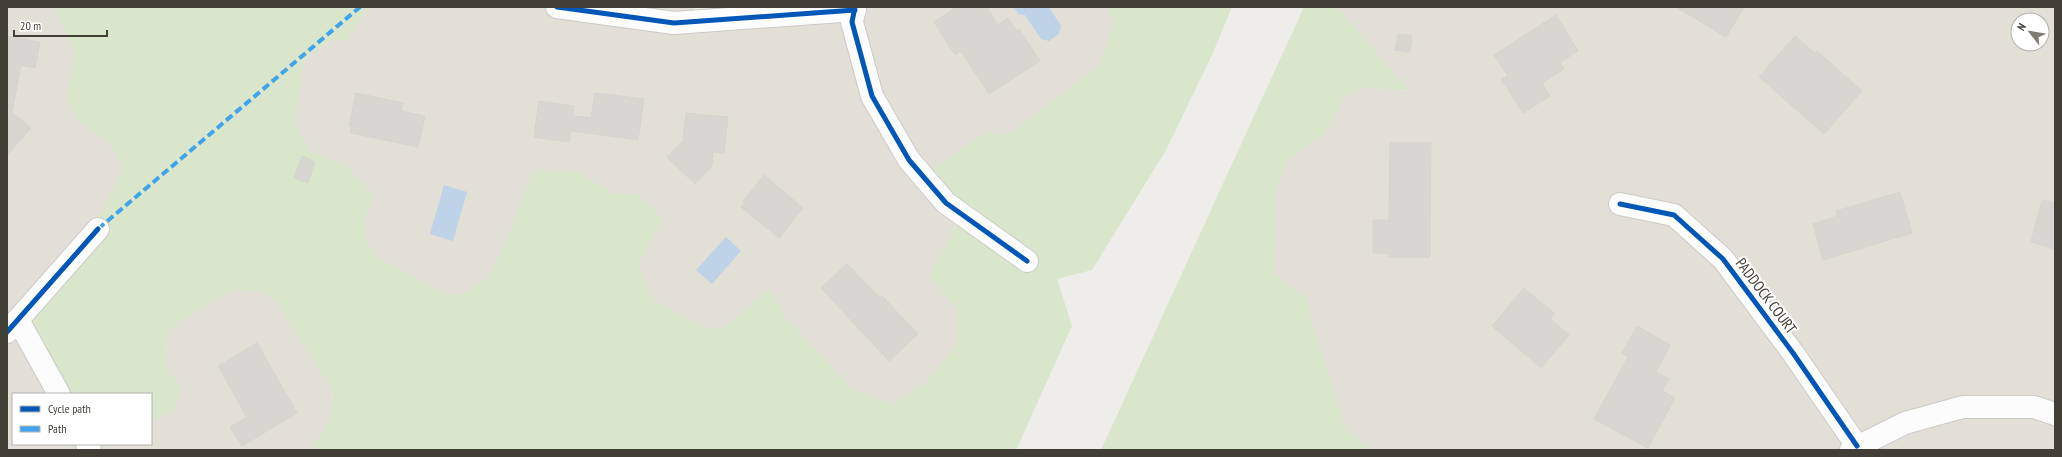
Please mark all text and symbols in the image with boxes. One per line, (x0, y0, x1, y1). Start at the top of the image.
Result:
scale bar (14, 12, 107, 38)
north arrow (2010, 12, 2050, 52)
text: 20 m (20, 18, 41, 33)
text: N (2014, 21, 2029, 33)
street label: PADDOCK COURT (1732, 254, 1801, 338)
legend (12, 393, 152, 445)
text: Cycle path (48, 401, 91, 416)
text: Path (48, 421, 66, 436)

